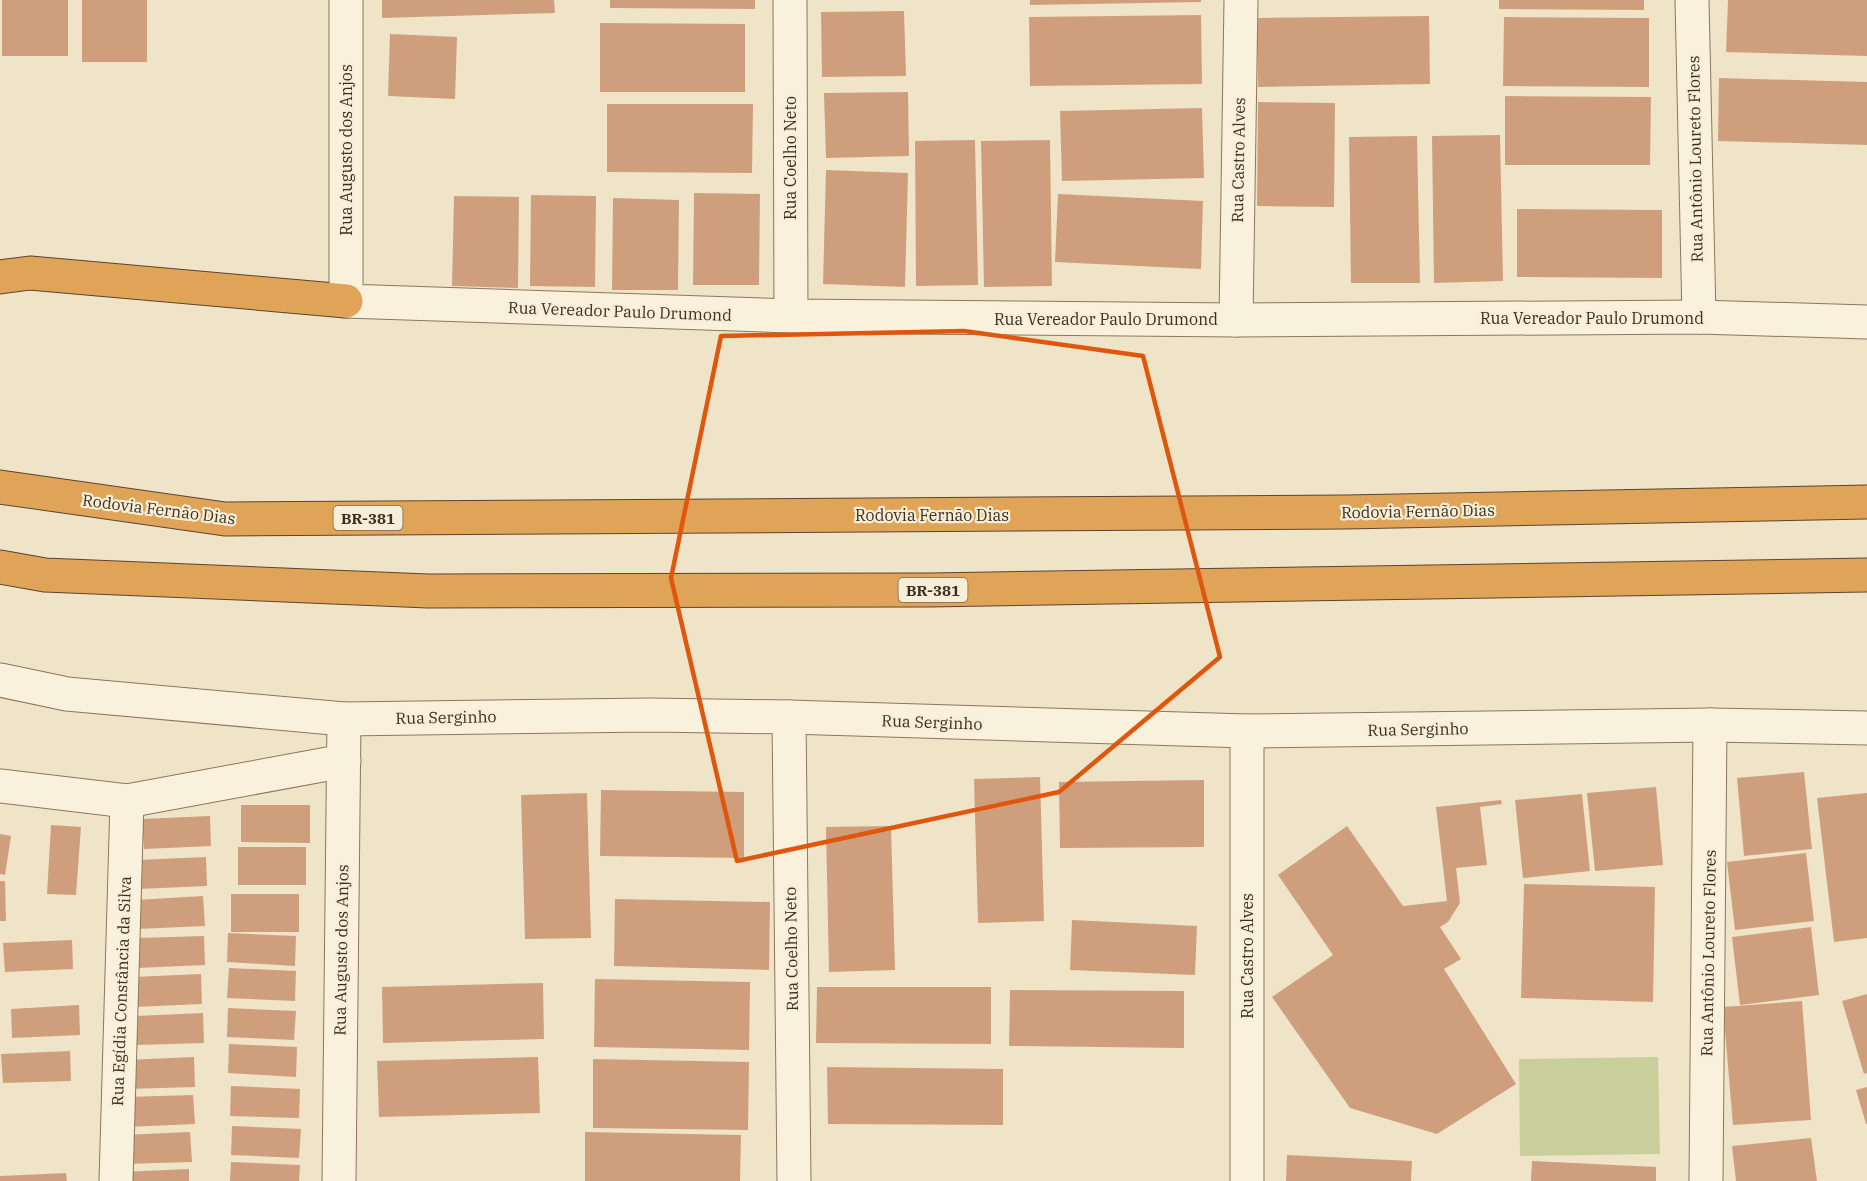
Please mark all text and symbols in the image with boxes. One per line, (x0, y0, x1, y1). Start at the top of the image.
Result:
street label: Rua Antônio Loureto Flores (1683, 55, 1707, 263)
street label: Rua Augusto dos Anjos (336, 64, 356, 236)
street label: Rua Coelho Neto (780, 96, 800, 220)
street label: Rua Castro Alves (1227, 97, 1249, 223)
street label: Rua Vereador Paulo Drumond (508, 297, 733, 325)
street label: Rua Vereador Paulo Drumond (1480, 308, 1704, 328)
street label: Rua Vereador Paulo Drumond (994, 309, 1218, 329)
street label: Rodovia Fernão Dias (81, 490, 237, 528)
street label: Rodovia Fernão Dias (1341, 500, 1495, 522)
street label: Rodovia Fernão Dias (855, 505, 1009, 525)
road number: BR-381 (334, 506, 403, 530)
road number: BR-381 (898, 578, 968, 602)
street label: Rua Serginho (395, 706, 497, 728)
street label: Rua Serginho (881, 710, 983, 734)
street label: Rua Serginho (1367, 718, 1469, 740)
street label: Rua Antônio Loureto Flores (1696, 849, 1720, 1057)
street label: Rua Augusto dos Anjos (330, 864, 352, 1036)
street label: Rua Egídia Constância da Silva (107, 875, 135, 1106)
street label: Rua Coelho Neto (780, 887, 802, 1011)
street label: Rua Castro Alves (1237, 893, 1257, 1019)

